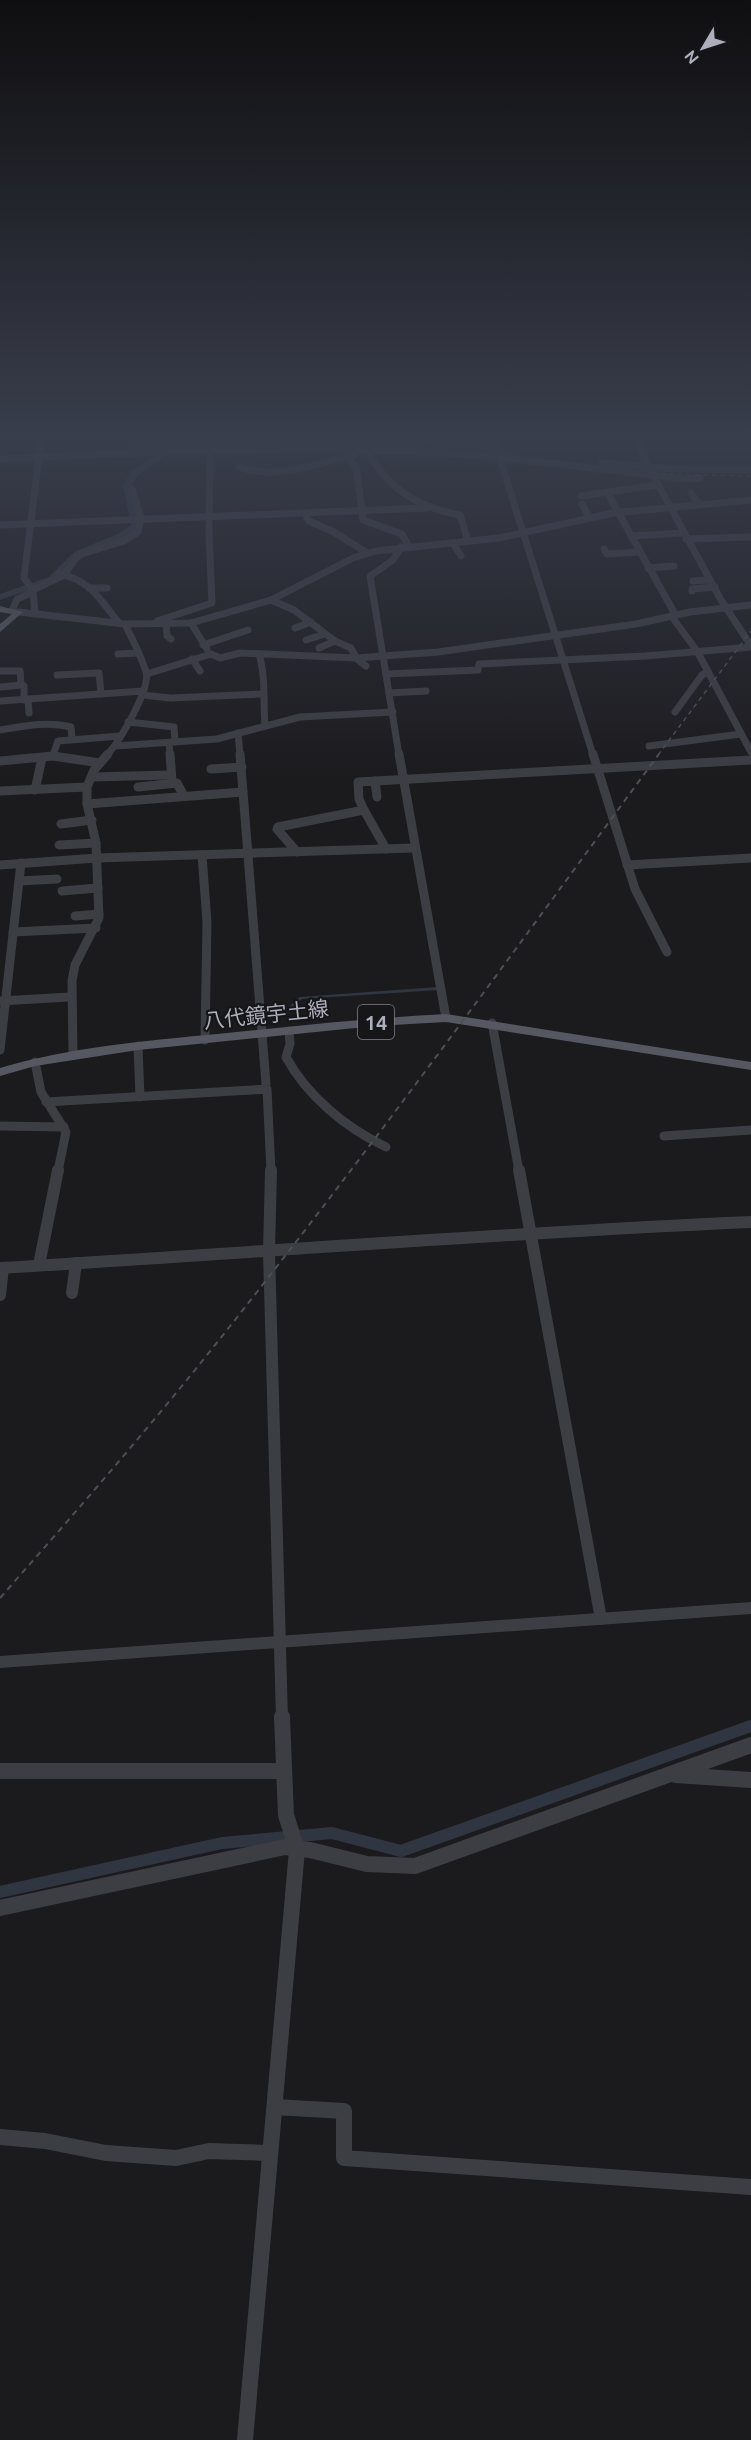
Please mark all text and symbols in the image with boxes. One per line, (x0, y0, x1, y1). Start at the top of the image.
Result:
north arrow (673, 18, 733, 78)
text: N (681, 47, 702, 68)
street label: 八代鏡宇土線 (202, 995, 330, 1033)
road number: 14 (358, 1005, 394, 1039)

